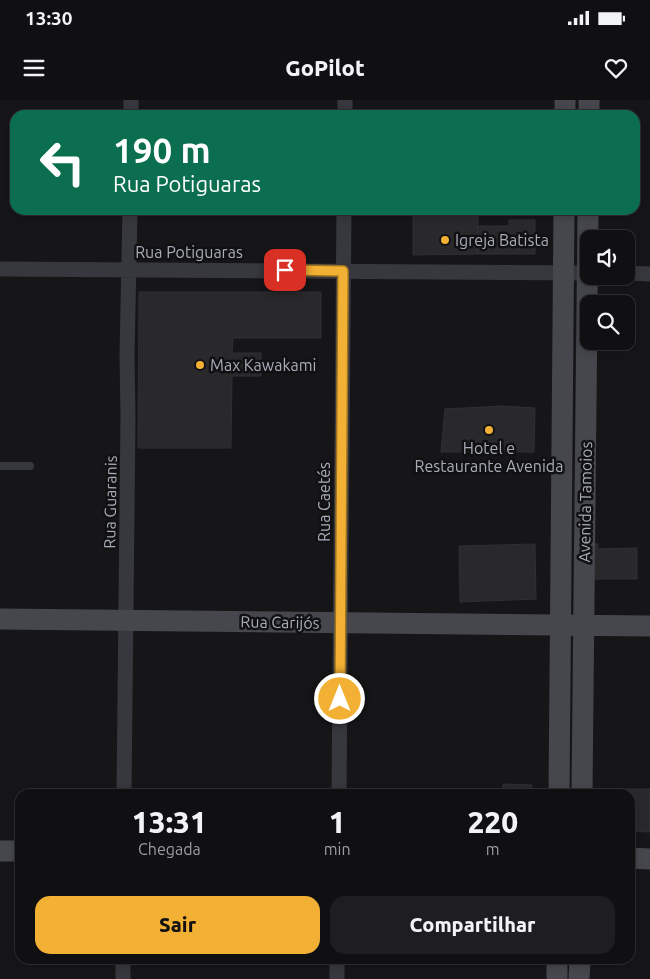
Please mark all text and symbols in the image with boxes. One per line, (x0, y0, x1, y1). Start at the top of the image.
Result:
text: 13:30 (25, 7, 73, 29)
icon: menu (20, 54, 48, 82)
icon: heart (602, 54, 630, 82)
text: GoPilot (285, 55, 365, 80)
icon: left (30, 130, 95, 195)
text: 190 m (113, 130, 211, 170)
text: Rua Potiguaras (113, 171, 261, 196)
map controls (580, 230, 635, 350)
button: sound (580, 230, 635, 285)
place label: Igreja Batista (455, 231, 549, 249)
marker: Igreja Batista (439, 234, 451, 246)
street label: Rua Potiguaras (135, 243, 243, 261)
pin (264, 249, 306, 291)
icon: arrive (271, 256, 299, 284)
button: search (580, 295, 635, 350)
place label: Max Kawakami (210, 356, 316, 374)
marker: Max Kawakami (194, 359, 206, 371)
marker: Hotel e Restaurante Avenida (483, 424, 495, 436)
place label: Hotel e Restaurante Avenida (415, 439, 563, 475)
street label: Avenida Tamoios (575, 441, 595, 563)
street label: Rua Guaranis (100, 455, 120, 549)
street label: Rua Caetés (315, 462, 333, 542)
street label: Rua Carijós (240, 612, 320, 632)
position arrow (313, 672, 365, 724)
text: 13:31 (132, 805, 207, 839)
text: 1 (329, 805, 346, 839)
text: 220 (467, 805, 518, 839)
text: Chegada (138, 840, 201, 858)
text: min (324, 840, 351, 858)
text: m (486, 840, 500, 858)
button: Sair (35, 896, 320, 954)
button: Compartilhar (330, 896, 615, 954)

